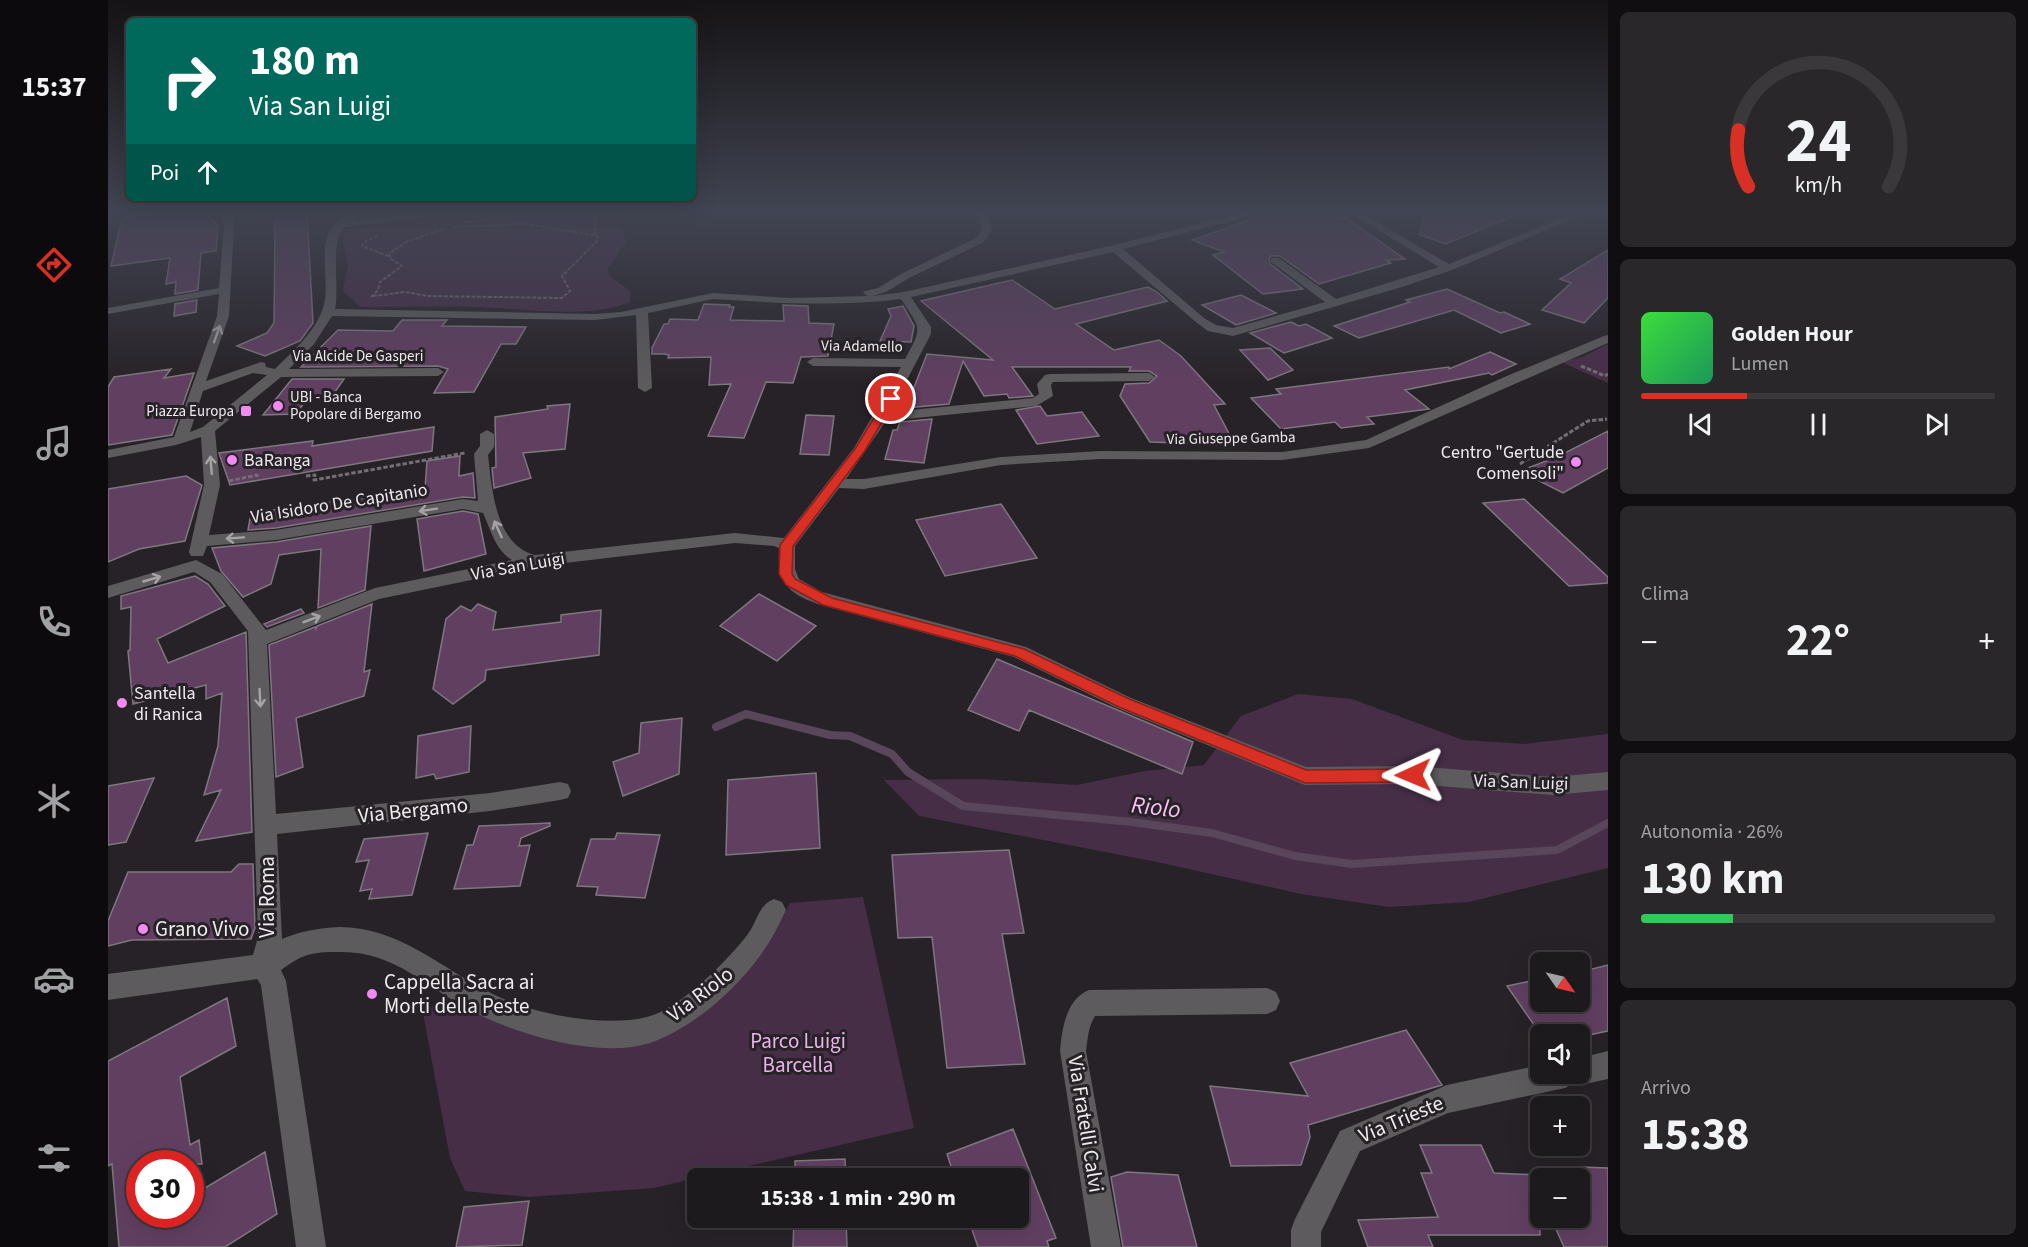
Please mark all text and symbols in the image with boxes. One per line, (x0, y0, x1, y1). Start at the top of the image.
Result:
text: 180 m (249, 31, 360, 91)
icon: right (150, 42, 228, 120)
text: 15:37 (21, 68, 87, 107)
text: Via San Luigi (249, 87, 391, 126)
text: 24 (1785, 97, 1851, 186)
icon: ahead (191, 156, 224, 189)
text: Poi (150, 157, 179, 189)
text: km/h (1794, 170, 1842, 201)
icon: directions (33, 244, 75, 286)
text: Golden Hour (1731, 318, 1853, 350)
one-way arrow (212, 325, 223, 344)
street label: Via Adamello (821, 335, 903, 358)
street label: Via Alcide De Gasperi (293, 346, 423, 367)
text: Lumen (1731, 350, 1789, 378)
pin (865, 373, 916, 424)
icon: arrive (874, 382, 907, 415)
place label: UBI - Banca Popolare di Bergamo (290, 387, 421, 425)
marker: UBI - Banca Popolare di Bergamo (271, 399, 285, 413)
place label: Piazza Europa (146, 401, 234, 422)
marker: Piazza Europa (239, 404, 253, 418)
icon: previous (1684, 408, 1717, 441)
icon: pause (1802, 408, 1835, 441)
icon: next (1920, 408, 1953, 441)
icon: music (33, 422, 75, 464)
street label: Via Giuseppe Gamba (1166, 427, 1296, 450)
place label: Centro "Gertude Comensoli" (1441, 440, 1564, 486)
place label: BaRanga (244, 448, 311, 473)
marker: BaRanga (225, 453, 239, 467)
marker: Centro "Gertude Comensoli" (1569, 455, 1583, 469)
one-way arrow (206, 456, 217, 476)
street label: Via Isidoro De Capitanio (249, 477, 429, 530)
one-way arrow (419, 505, 438, 516)
one-way arrow (492, 520, 504, 538)
one-way arrow (226, 533, 246, 544)
street label: Via San Luigi (469, 546, 567, 587)
one-way arrow (142, 573, 161, 584)
text: Clima (1641, 580, 1689, 608)
icon: phone (33, 601, 75, 643)
text: 22° (1786, 609, 1850, 673)
one-way arrow (302, 612, 321, 623)
text: − (1641, 619, 1657, 666)
text: + (1979, 619, 1995, 666)
place label: Santella di Ranica (134, 681, 203, 727)
one-way arrow (255, 688, 266, 708)
marker: Santella di Ranica (115, 696, 129, 710)
position arrow (1381, 743, 1445, 807)
street label: Via San Luigi (1473, 768, 1569, 797)
icon: climate (33, 780, 75, 822)
water label: Riolo (1129, 787, 1182, 827)
street label: Via Bergamo (357, 789, 469, 831)
text: Autonomia · 26% (1641, 818, 1783, 846)
text: 130 km (1641, 847, 1785, 911)
street label: Via Roma (252, 856, 282, 938)
place label: Grano Vivo (155, 914, 250, 944)
marker: Grano Vivo (136, 922, 150, 936)
north arrow (1530, 952, 1590, 1012)
map controls (1530, 952, 1590, 1228)
icon: car (33, 958, 75, 1000)
street label: Via Riolo (661, 959, 739, 1029)
place label: Cappella Sacra ai Morti della Peste (384, 967, 535, 1021)
marker: Cappella Sacra ai Morti della Peste (365, 987, 379, 1001)
button: sound (1530, 1024, 1590, 1084)
park label: Parco Luigi Barcella (750, 1026, 846, 1080)
street label: Via Fratelli Calvi (1060, 1053, 1112, 1195)
text: Arrivo (1641, 1074, 1691, 1102)
street label: Via Trieste (1354, 1088, 1448, 1150)
button: + (1530, 1096, 1590, 1156)
text: 15:38 (1641, 1103, 1750, 1167)
icon: filters (33, 1137, 75, 1179)
speed limit sign: 30 (126, 1150, 204, 1228)
button: − (1530, 1168, 1590, 1228)
text: 15:38 · 1 min · 290 m (760, 1182, 956, 1214)

